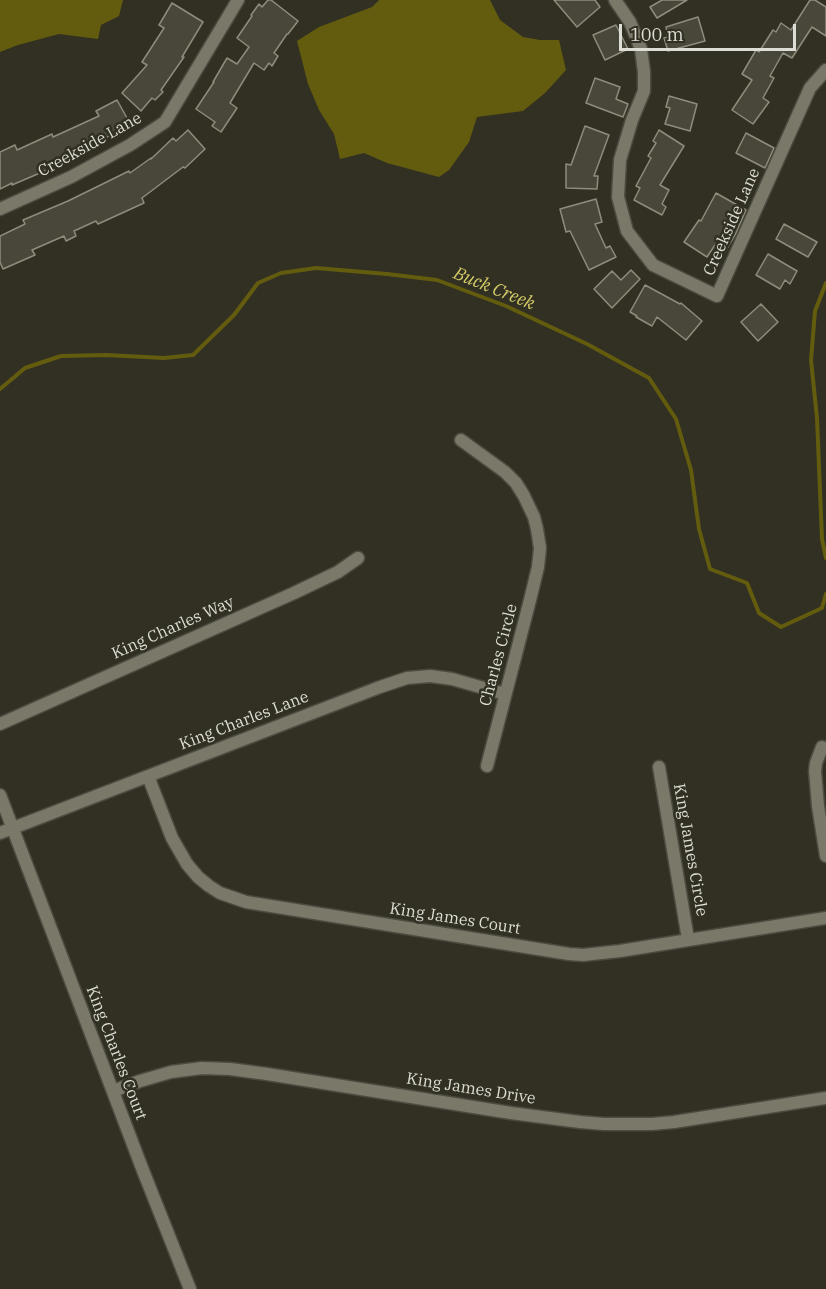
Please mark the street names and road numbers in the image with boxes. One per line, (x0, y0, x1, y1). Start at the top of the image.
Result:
street label: Creekside Lane (35, 109, 145, 181)
street label: Creekside Lane (700, 165, 764, 279)
street label: King Charles Way (109, 592, 237, 664)
street label: Charles Circle (476, 602, 522, 708)
street label: King Charles Lane (177, 687, 311, 755)
street label: King James Circle (669, 782, 711, 918)
street label: King James Court (388, 899, 522, 939)
street label: King Charles Court (82, 983, 150, 1123)
street label: King James Drive (405, 1069, 537, 1109)

